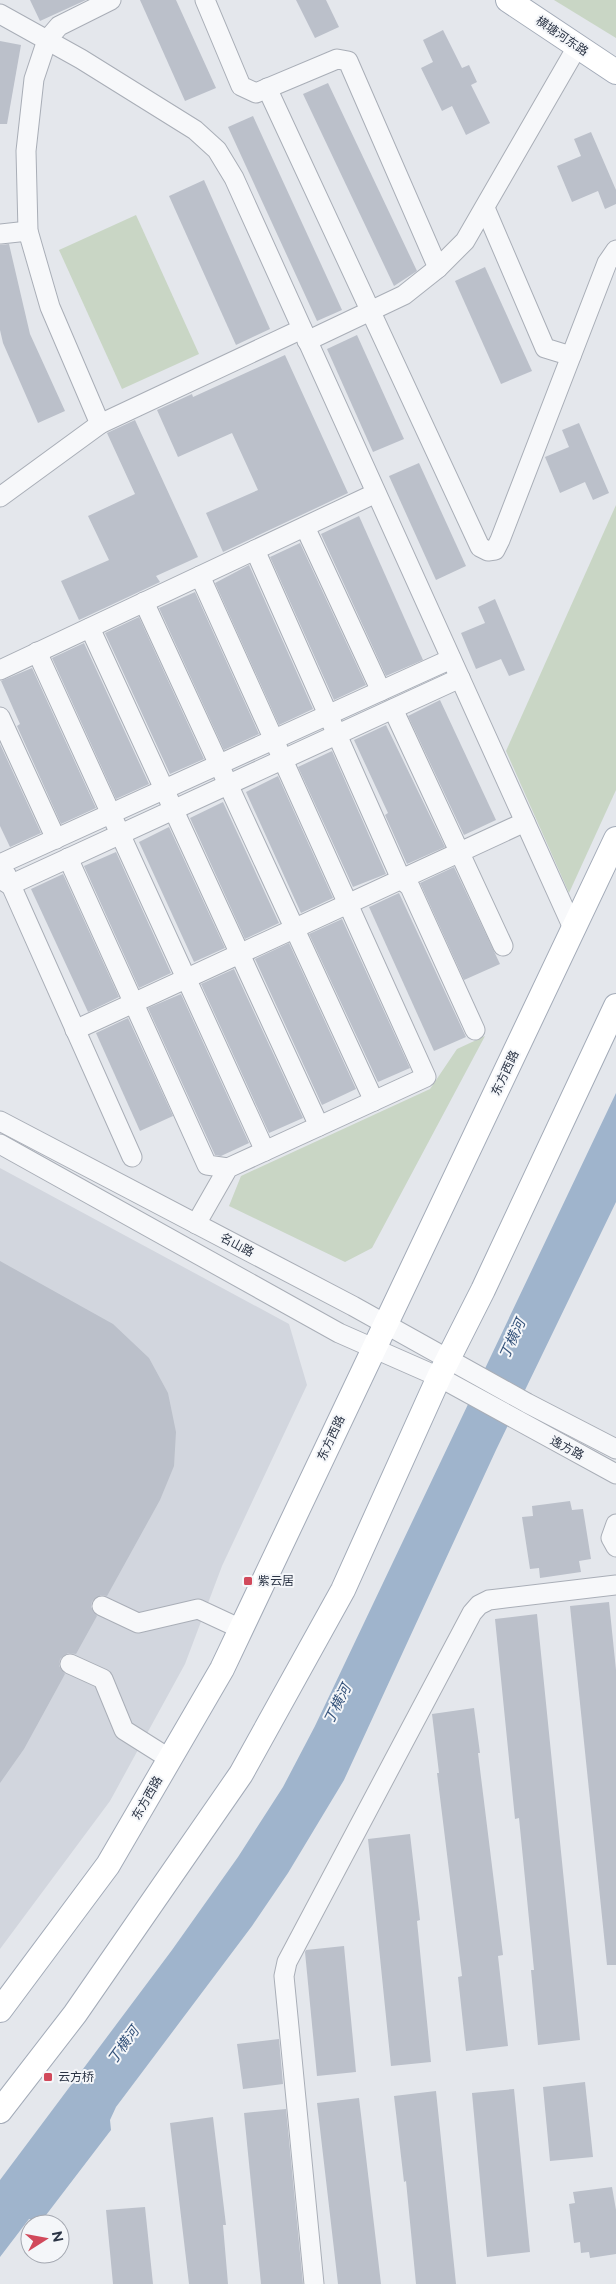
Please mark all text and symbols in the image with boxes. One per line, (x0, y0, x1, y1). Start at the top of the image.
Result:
street label: 横塘河东路 (533, 13, 591, 59)
street label: 东方西路 (489, 1048, 521, 1098)
street label: 名山路 (218, 1230, 256, 1260)
water label: 丁横河 (496, 1314, 529, 1361)
street label: 东方西路 (315, 1413, 347, 1463)
street label: 逸方路 (548, 1433, 586, 1463)
place label: 紫云居 (258, 1574, 294, 1588)
marker: 紫云居 (242, 1575, 254, 1587)
water label: 丁横河 (320, 1679, 355, 1726)
street label: 东方西路 (129, 1774, 165, 1822)
water label: 丁横河 (104, 2021, 144, 2067)
place label: 云方桥 (58, 2070, 94, 2084)
marker: 云方桥 (42, 2071, 54, 2083)
north arrow (20, 2214, 70, 2264)
text: N (49, 2230, 67, 2243)

